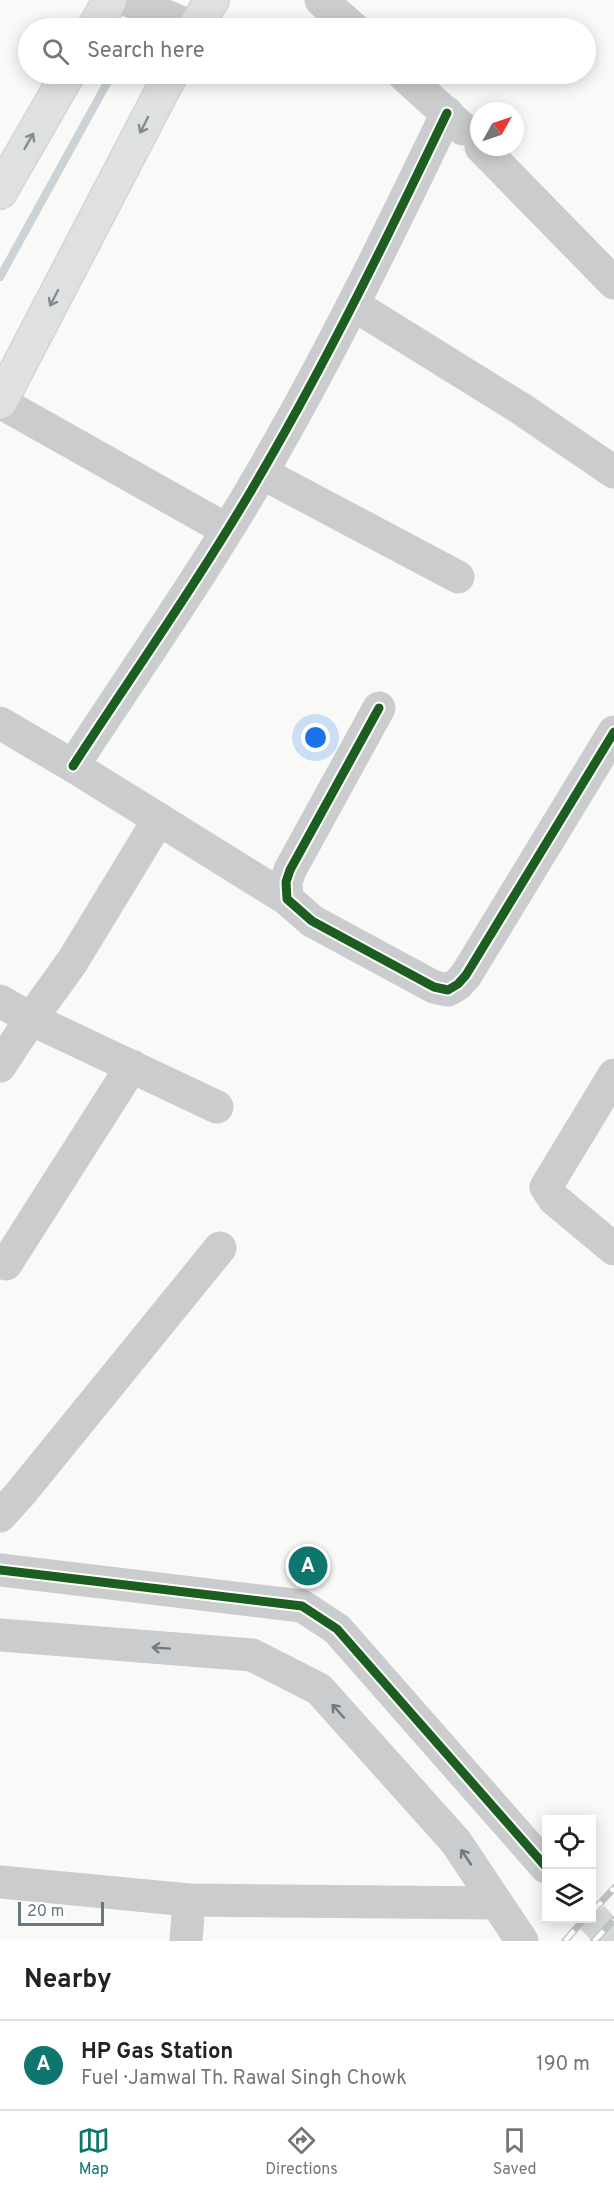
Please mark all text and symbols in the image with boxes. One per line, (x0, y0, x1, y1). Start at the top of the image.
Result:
search box (18, 18, 596, 84)
icon: search (39, 35, 72, 68)
text: Search here (87, 38, 205, 65)
north arrow (470, 102, 524, 156)
one-way arrow (138, 116, 149, 134)
one-way arrow (23, 133, 35, 150)
one-way arrow (48, 289, 59, 307)
your location (301, 723, 330, 752)
pin: A (288, 1544, 328, 1588)
one-way arrow (152, 1642, 171, 1653)
one-way arrow (331, 1704, 345, 1719)
map controls (542, 1815, 596, 1923)
button: locate (542, 1815, 596, 1869)
one-way arrow (460, 1850, 472, 1866)
button: layers (542, 1869, 596, 1923)
scale bar (18, 1899, 104, 1926)
text: 20 m (27, 1902, 64, 1922)
text: Nearby (24, 1964, 112, 1997)
text: HP Gas Station (81, 2039, 233, 2066)
text: A (36, 2052, 51, 2078)
text: 190 m (536, 2052, 590, 2078)
text: Fuel · Jamwal Th. Rawal Singh Chowk (81, 2066, 407, 2092)
tab: Map (77, 2124, 110, 2180)
tab: Directions (265, 2124, 338, 2180)
tab: Saved (493, 2124, 537, 2180)

